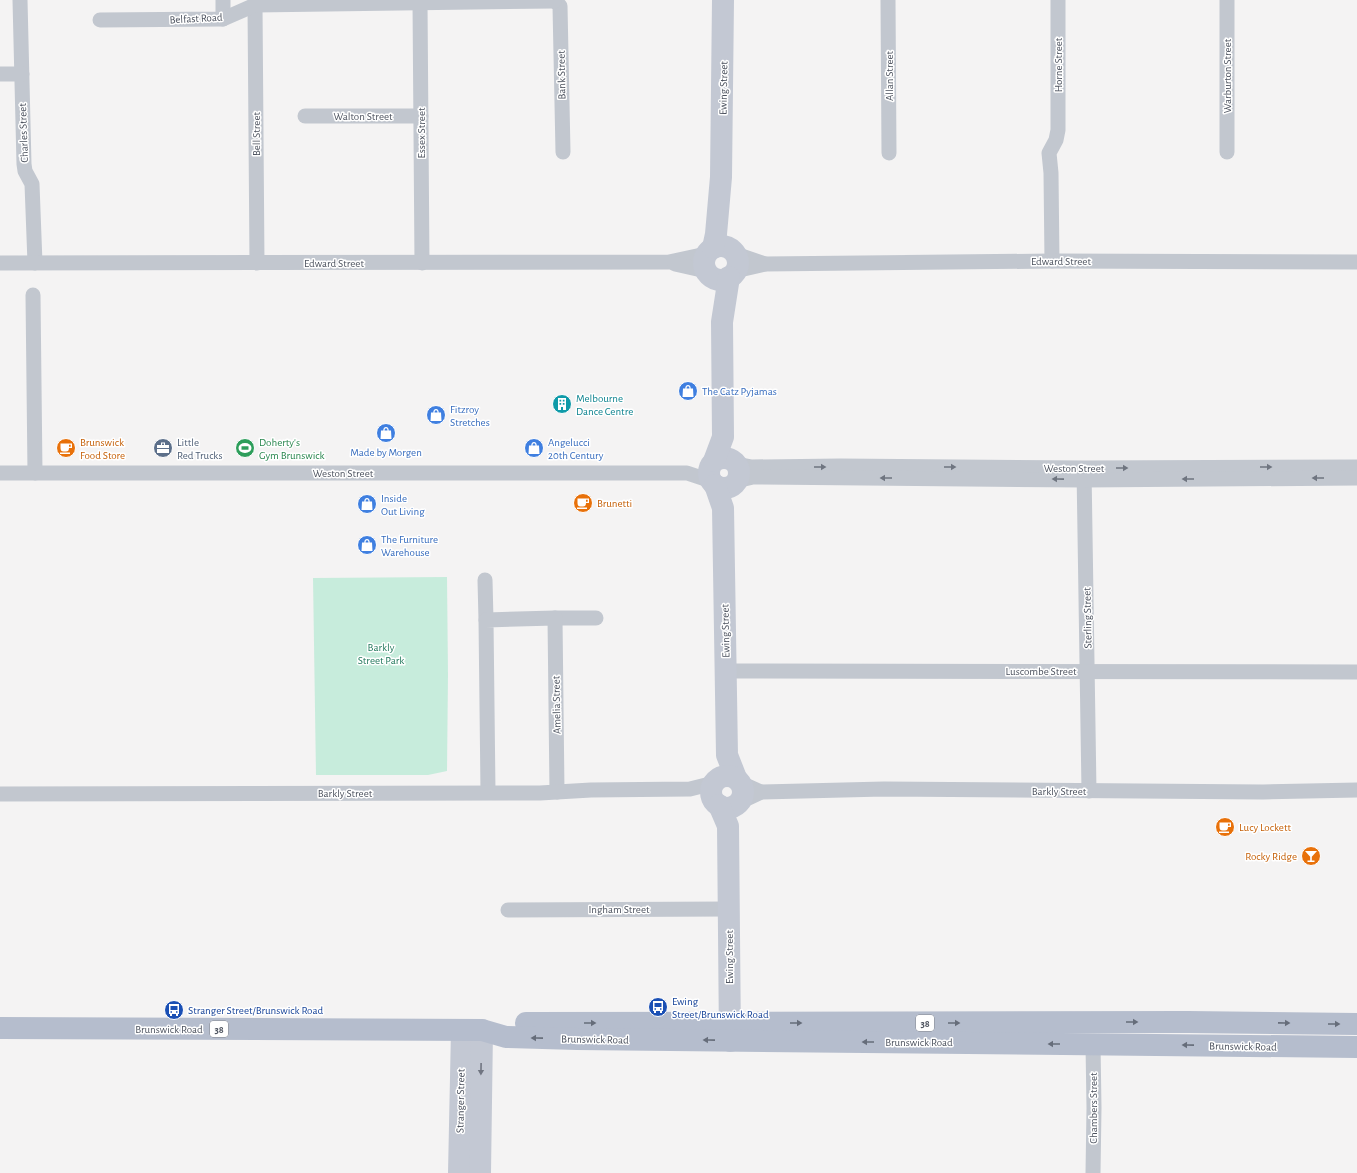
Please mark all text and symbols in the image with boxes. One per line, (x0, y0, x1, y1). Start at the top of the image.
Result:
street label: Belfast Road (169, 12, 223, 25)
street label: Horne Street (1053, 37, 1064, 92)
street label: Warburton Street (1222, 38, 1233, 113)
street label: Bank Street (556, 50, 567, 100)
street label: Allan Street (884, 50, 895, 101)
street label: Ewing Street (718, 61, 729, 115)
street label: Charles Street (17, 103, 30, 163)
street label: Essex Street (416, 107, 427, 159)
street label: Walton Street (333, 111, 393, 122)
street label: Bell Street (251, 112, 262, 156)
street label: Edward Street (1031, 256, 1091, 267)
street label: Edward Street (304, 258, 364, 269)
shop icon: The Catz Pyjamas (677, 380, 699, 402)
place label: The Catz Pyjamas (702, 386, 777, 397)
building icon: Melbourne Dance Centre (551, 393, 573, 415)
place label: Melbourne Dance Centre (576, 393, 633, 417)
shop icon: Fitzroy Stretches (425, 404, 447, 426)
place label: Fitzroy Stretches (450, 404, 490, 428)
shop icon: Made by Morgen (375, 422, 397, 444)
cafe icon: Brunswick Food Store (55, 437, 77, 459)
place label: Brunswick Food Store (80, 437, 125, 461)
office icon: Little Red Trucks (152, 437, 174, 459)
place label: Little Red Trucks (177, 437, 222, 461)
sports icon: Doherty's Gym Brunswick (234, 437, 256, 459)
place label: Doherty's Gym Brunswick (259, 437, 325, 461)
shop icon: Angelucci 20th Century (523, 437, 545, 459)
place label: Angelucci 20th Century (548, 437, 604, 461)
place label: Made by Morgen (350, 447, 422, 458)
one-way arrow (814, 463, 826, 470)
street label: Weston Street (1044, 463, 1105, 474)
one-way arrow (944, 464, 957, 470)
one-way arrow (1260, 464, 1273, 470)
one-way arrow (1116, 465, 1129, 471)
street label: Weston Street (313, 468, 374, 479)
one-way arrow (879, 475, 892, 481)
one-way arrow (1311, 475, 1324, 481)
one-way arrow (1051, 476, 1064, 482)
one-way arrow (1181, 476, 1194, 482)
cafe icon: Brunetti (572, 492, 594, 514)
shop icon: Inside Out Living (356, 493, 378, 515)
place label: Inside Out Living (381, 493, 425, 517)
place label: Brunetti (597, 498, 632, 509)
shop icon: The Furniture Warehouse (356, 534, 378, 556)
place label: The Furniture Warehouse (381, 534, 438, 558)
street label: Sterling Street (1081, 587, 1094, 649)
street label: Ewing Street (720, 604, 731, 658)
park label: Barkly Street Park (358, 642, 404, 666)
street label: Luscombe Street (1005, 666, 1077, 677)
street label: Amelia Street (550, 675, 563, 734)
street label: Barkly Street (1032, 786, 1087, 797)
street label: Barkly Street (318, 788, 373, 799)
cafe icon: Lucy Lockett (1214, 816, 1236, 838)
place label: Lucy Lockett (1239, 822, 1291, 833)
bar icon: Rocky Ridge (1300, 845, 1322, 867)
place label: Rocky Ridge (1245, 851, 1297, 862)
street label: Ingham Street (588, 904, 650, 915)
street label: Ewing Street (724, 930, 735, 984)
bus stop icon: Ewing Street/Brunswick Road (647, 996, 669, 1018)
place label: Ewing Street/Brunswick Road (672, 996, 769, 1020)
bus stop icon: Stranger Street/Brunswick Road (163, 999, 185, 1021)
place label: Stranger Street/Brunswick Road (188, 1005, 324, 1016)
road number: 38 (916, 1015, 934, 1031)
one-way arrow (1126, 1019, 1139, 1025)
one-way arrow (584, 1020, 597, 1026)
one-way arrow (790, 1020, 803, 1026)
one-way arrow (948, 1020, 961, 1026)
one-way arrow (1278, 1020, 1291, 1026)
road number: 38 (210, 1021, 228, 1037)
one-way arrow (1328, 1021, 1341, 1027)
street label: Brunswick Road (135, 1024, 203, 1035)
street label: Brunswick Road (561, 1033, 629, 1046)
one-way arrow (530, 1035, 543, 1041)
one-way arrow (702, 1037, 715, 1043)
street label: Brunswick Road (885, 1037, 953, 1048)
one-way arrow (861, 1039, 874, 1045)
one-way arrow (1048, 1040, 1060, 1047)
street label: Brunswick Road (1209, 1040, 1277, 1053)
one-way arrow (1181, 1042, 1194, 1048)
one-way arrow (478, 1063, 484, 1076)
street label: Stranger Street (454, 1068, 467, 1133)
street label: Chambers Street (1088, 1072, 1099, 1144)

